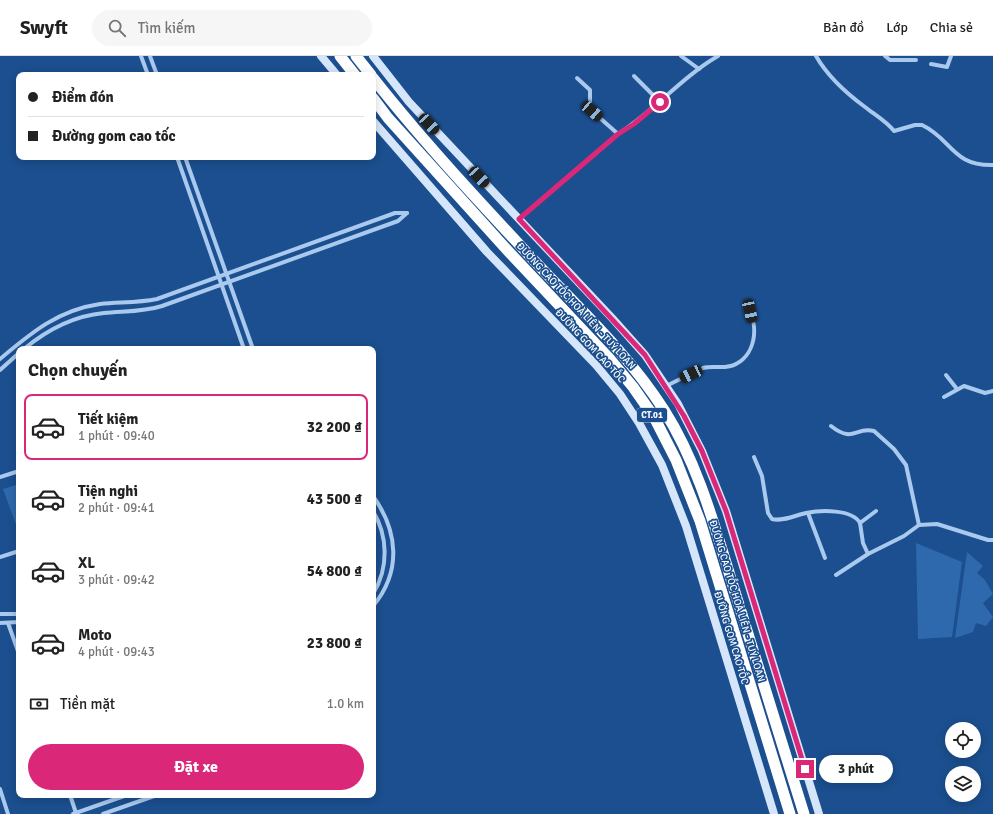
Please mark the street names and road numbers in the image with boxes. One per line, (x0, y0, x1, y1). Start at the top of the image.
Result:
street label: ĐƯỜNG CAO TỐC HOÀ LIÊN - TUÝ LOAN (514, 239, 639, 372)
street label: ĐƯỜNG GOM CAO TỐC (553, 305, 629, 385)
road number: CT.01 (637, 408, 667, 422)
street label: ĐƯỜNG CAO TỐC HOÀ LIÊN - TUÝ LOAN (707, 518, 769, 683)
street label: ĐƯỜNG GOM CAO TỐC (711, 589, 753, 686)

